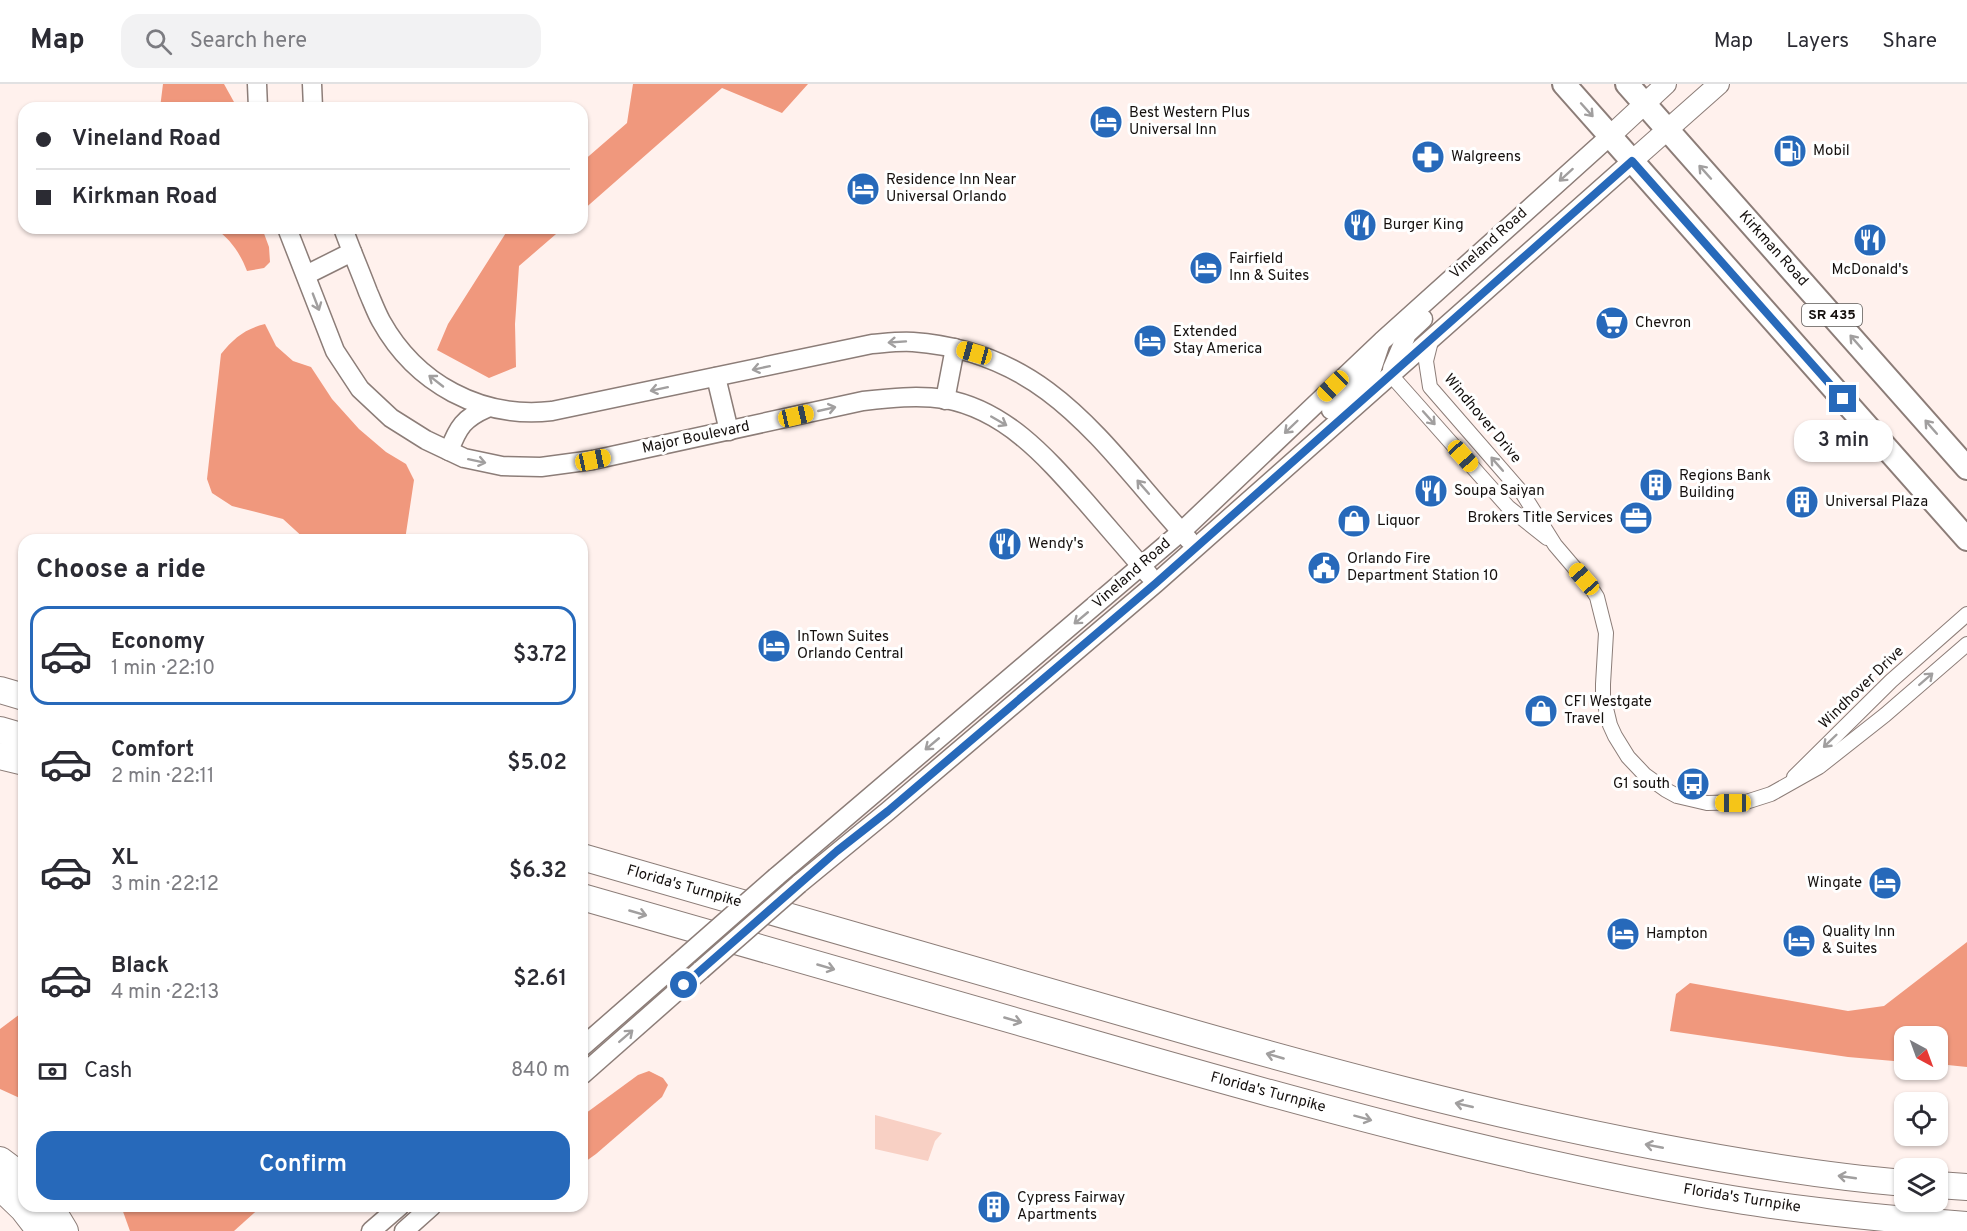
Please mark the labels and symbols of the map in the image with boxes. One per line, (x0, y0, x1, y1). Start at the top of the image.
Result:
one-way arrow (1580, 102, 1594, 117)
hotel icon: Best Western Plus Universal Inn (1088, 104, 1124, 140)
place label: Best Western Plus Universal Inn (1129, 104, 1250, 140)
fuel station icon: Mobil (1772, 133, 1808, 169)
pharmacy icon: Walgreens (1410, 139, 1446, 175)
place label: Mobil (1813, 142, 1850, 161)
place label: Walgreens (1451, 148, 1521, 167)
one-way arrow (1698, 165, 1712, 180)
one-way arrow (1559, 168, 1574, 182)
hotel icon: Residence Inn Near Universal Orlando (845, 171, 881, 207)
place label: Residence Inn Near Universal Orlando (886, 171, 1016, 207)
street label: Vineland Road (1446, 204, 1532, 284)
restaurant icon: Burger King (1342, 207, 1378, 243)
street label: Kirkman Road (1734, 207, 1812, 291)
place label: Burger King (1383, 216, 1464, 235)
restaurant icon: McDonald's (1852, 222, 1888, 258)
hotel icon: Fairfield Inn & Suites (1188, 250, 1224, 286)
place label: Fairfield Inn & Suites (1229, 250, 1309, 286)
place label: McDonald's (1832, 261, 1908, 280)
one-way arrow (312, 292, 323, 311)
road number: SR 435 (1802, 304, 1862, 326)
supermarket icon: Chevron (1594, 305, 1630, 341)
place label: Chevron (1635, 314, 1691, 333)
hotel icon: Extended Stay America (1132, 323, 1168, 359)
place label: Extended Stay America (1173, 323, 1262, 359)
one-way arrow (1849, 335, 1863, 350)
one-way arrow (887, 337, 907, 348)
car (954, 339, 994, 367)
one-way arrow (752, 363, 772, 374)
car (1314, 367, 1352, 405)
street label: Windhover Drive (1439, 370, 1525, 468)
one-way arrow (428, 375, 444, 388)
one-way arrow (650, 384, 669, 396)
route end (1829, 385, 1856, 412)
one-way arrow (818, 402, 837, 414)
car (776, 403, 816, 429)
one-way arrow (1422, 410, 1436, 425)
one-way arrow (990, 416, 1007, 428)
street label: Major Boulevard (641, 417, 751, 459)
one-way arrow (1283, 419, 1298, 434)
callout: 3 min (1794, 420, 1892, 462)
one-way arrow (1924, 420, 1938, 435)
car (1444, 437, 1482, 475)
car (574, 447, 612, 473)
one-way arrow (467, 455, 486, 467)
one-way arrow (1490, 457, 1504, 472)
building icon: Regions Bank Building (1638, 467, 1674, 503)
place label: Regions Bank Building (1679, 467, 1771, 503)
restaurant icon: Soupa Saiyan (1413, 473, 1449, 509)
one-way arrow (1136, 480, 1150, 495)
place label: Soupa Saiyan (1454, 482, 1545, 501)
building icon: Universal Plaza (1784, 484, 1820, 520)
place label: Universal Plaza (1825, 493, 1928, 512)
office icon: Brokers Title Services (1618, 500, 1654, 536)
shop icon: Liquor (1336, 503, 1372, 539)
place label: Brokers Title Services (1468, 509, 1613, 528)
place label: Liquor (1377, 512, 1420, 531)
restaurant icon: Wendy's (987, 526, 1023, 562)
place label: Wendy's (1028, 535, 1084, 554)
street label: Vineland Road (1089, 535, 1175, 613)
public building icon: Orlando Fire Department Station 10 (1306, 550, 1342, 586)
place label: Orlando Fire Department Station 10 (1347, 550, 1498, 586)
car (1565, 560, 1603, 598)
one-way arrow (1073, 611, 1089, 624)
hotel icon: InTown Suites Orlando Central (756, 628, 792, 664)
place label: InTown Suites Orlando Central (797, 628, 903, 664)
street label: Windhover Drive (1815, 643, 1909, 733)
one-way arrow (1918, 672, 1933, 686)
shop icon: CFI Westgate Travel (1523, 693, 1559, 729)
place label: CFI Westgate Travel (1564, 693, 1652, 729)
one-way arrow (1823, 733, 1838, 748)
one-way arrow (924, 737, 940, 750)
bus stop icon: G1 south (1675, 766, 1711, 802)
place label: G1 south (1613, 775, 1670, 794)
car (1715, 794, 1751, 812)
street label: Florida's Turnpike (624, 862, 744, 912)
hotel icon: Wingate (1867, 865, 1903, 901)
place label: Wingate (1807, 874, 1862, 893)
one-way arrow (628, 908, 647, 919)
hotel icon: Hampton (1605, 916, 1641, 952)
hotel icon: Quality Inn & Suites (1781, 923, 1817, 959)
place label: Quality Inn & Suites (1822, 923, 1895, 959)
place label: Hampton (1646, 925, 1708, 944)
one-way arrow (816, 962, 835, 973)
route start (670, 971, 697, 998)
one-way arrow (1003, 1015, 1022, 1026)
north arrow (1894, 1026, 1948, 1080)
one-way arrow (618, 1029, 633, 1043)
one-way arrow (1266, 1050, 1285, 1061)
street label: Florida's Turnpike (1208, 1068, 1328, 1118)
one-way arrow (1454, 1099, 1473, 1111)
one-way arrow (1353, 1113, 1372, 1125)
one-way arrow (1645, 1140, 1665, 1151)
one-way arrow (1837, 1171, 1857, 1182)
street label: Florida's Turnpike (1682, 1180, 1802, 1218)
building icon: Cypress Fairway Apartments (976, 1189, 1012, 1225)
place label: Cypress Fairway Apartments (1017, 1189, 1125, 1225)

